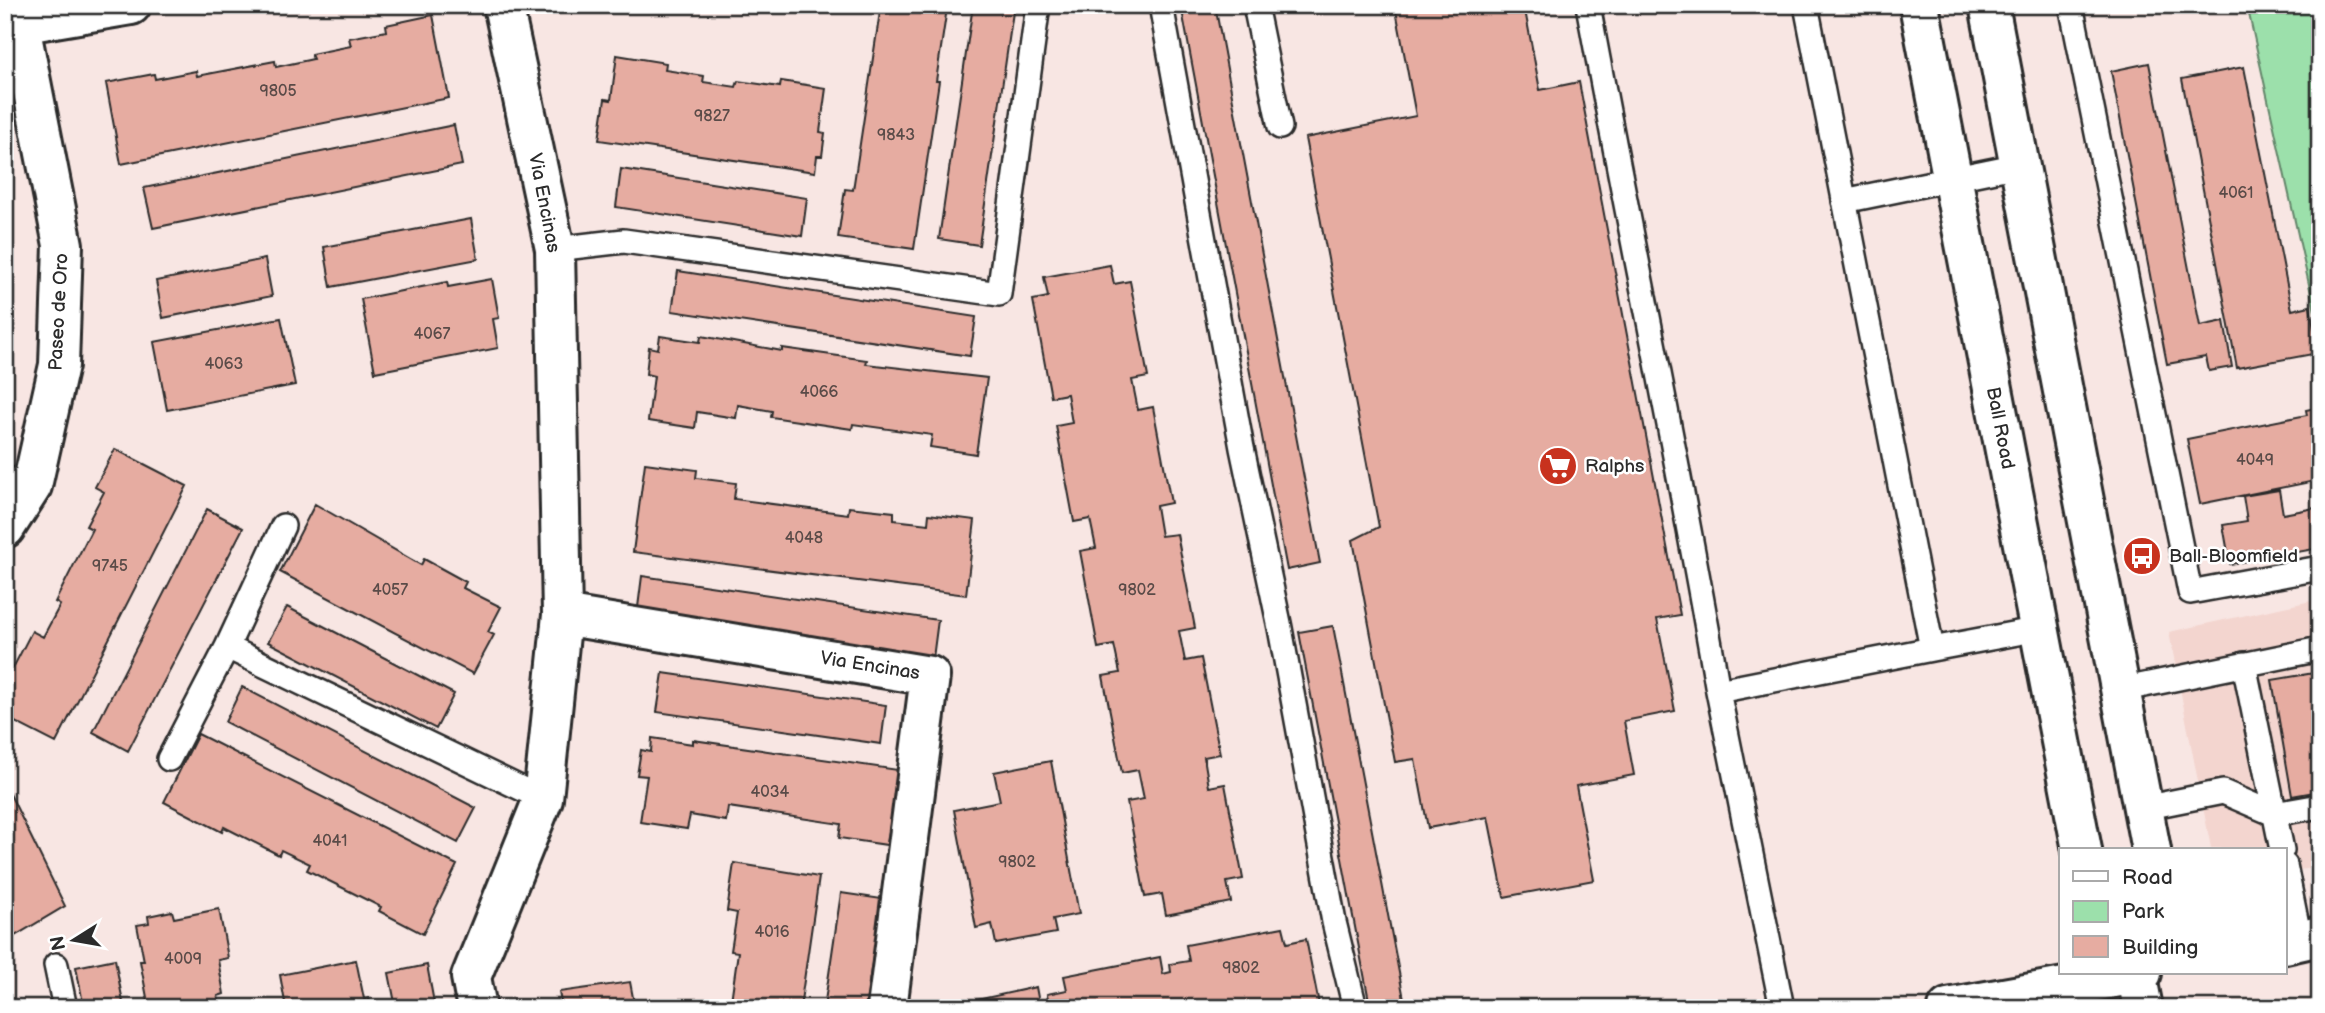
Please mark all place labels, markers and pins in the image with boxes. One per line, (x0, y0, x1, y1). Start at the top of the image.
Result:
supermarket icon: Ralphs (1537, 445, 1579, 487)
place label: Ralphs (1585, 455, 1644, 478)
bus stop icon: Ball-Bloomfield (2121, 535, 2163, 577)
place label: Ball-Bloomfield (2169, 545, 2298, 568)

